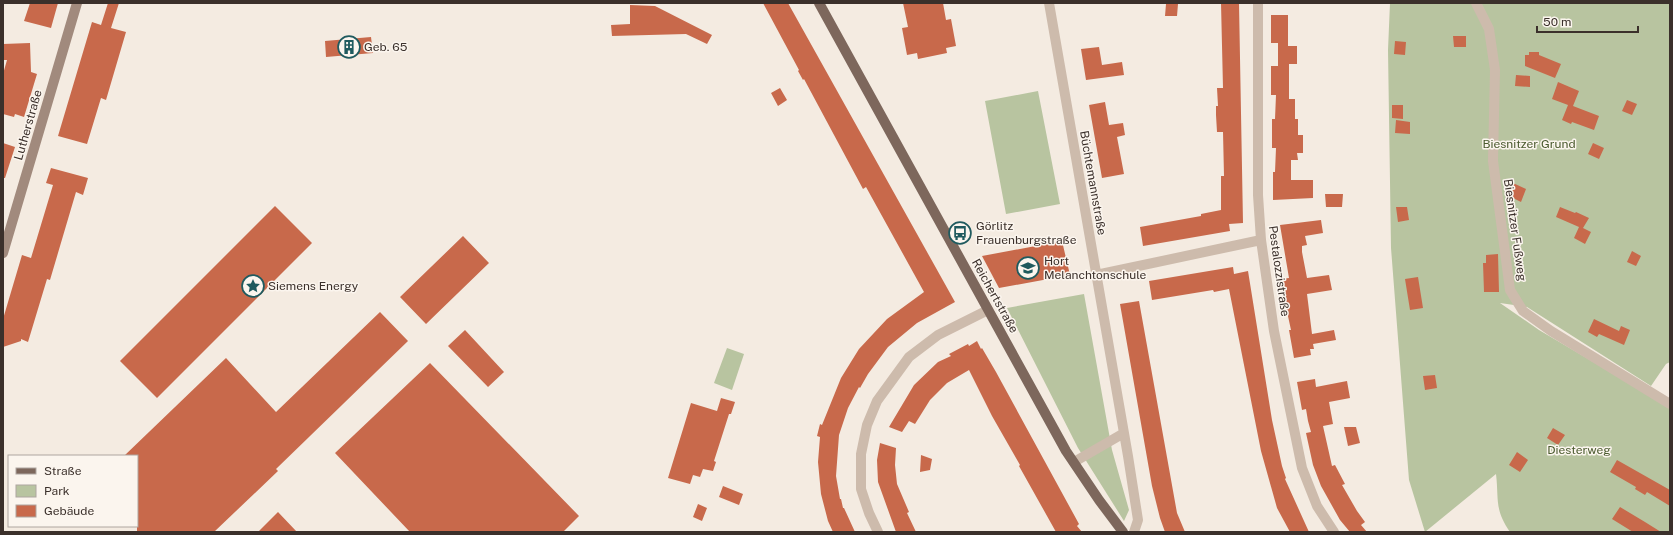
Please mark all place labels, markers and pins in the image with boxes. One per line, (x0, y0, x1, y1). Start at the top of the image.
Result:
building icon: Geb. 65 (336, 34, 362, 60)
place label: Geb. 65 (364, 40, 408, 54)
place label: Görlitz Frauenburgstraße (976, 219, 1077, 247)
bus stop icon: Görlitz Frauenburgstraße (947, 220, 973, 246)
place label: Hort Melanchtonschule (1044, 254, 1147, 282)
school or university icon: Hort Melanchtonschule (1015, 255, 1041, 281)
place icon: Siemens Energy (240, 273, 266, 299)
place label: Siemens Energy (268, 279, 359, 293)

